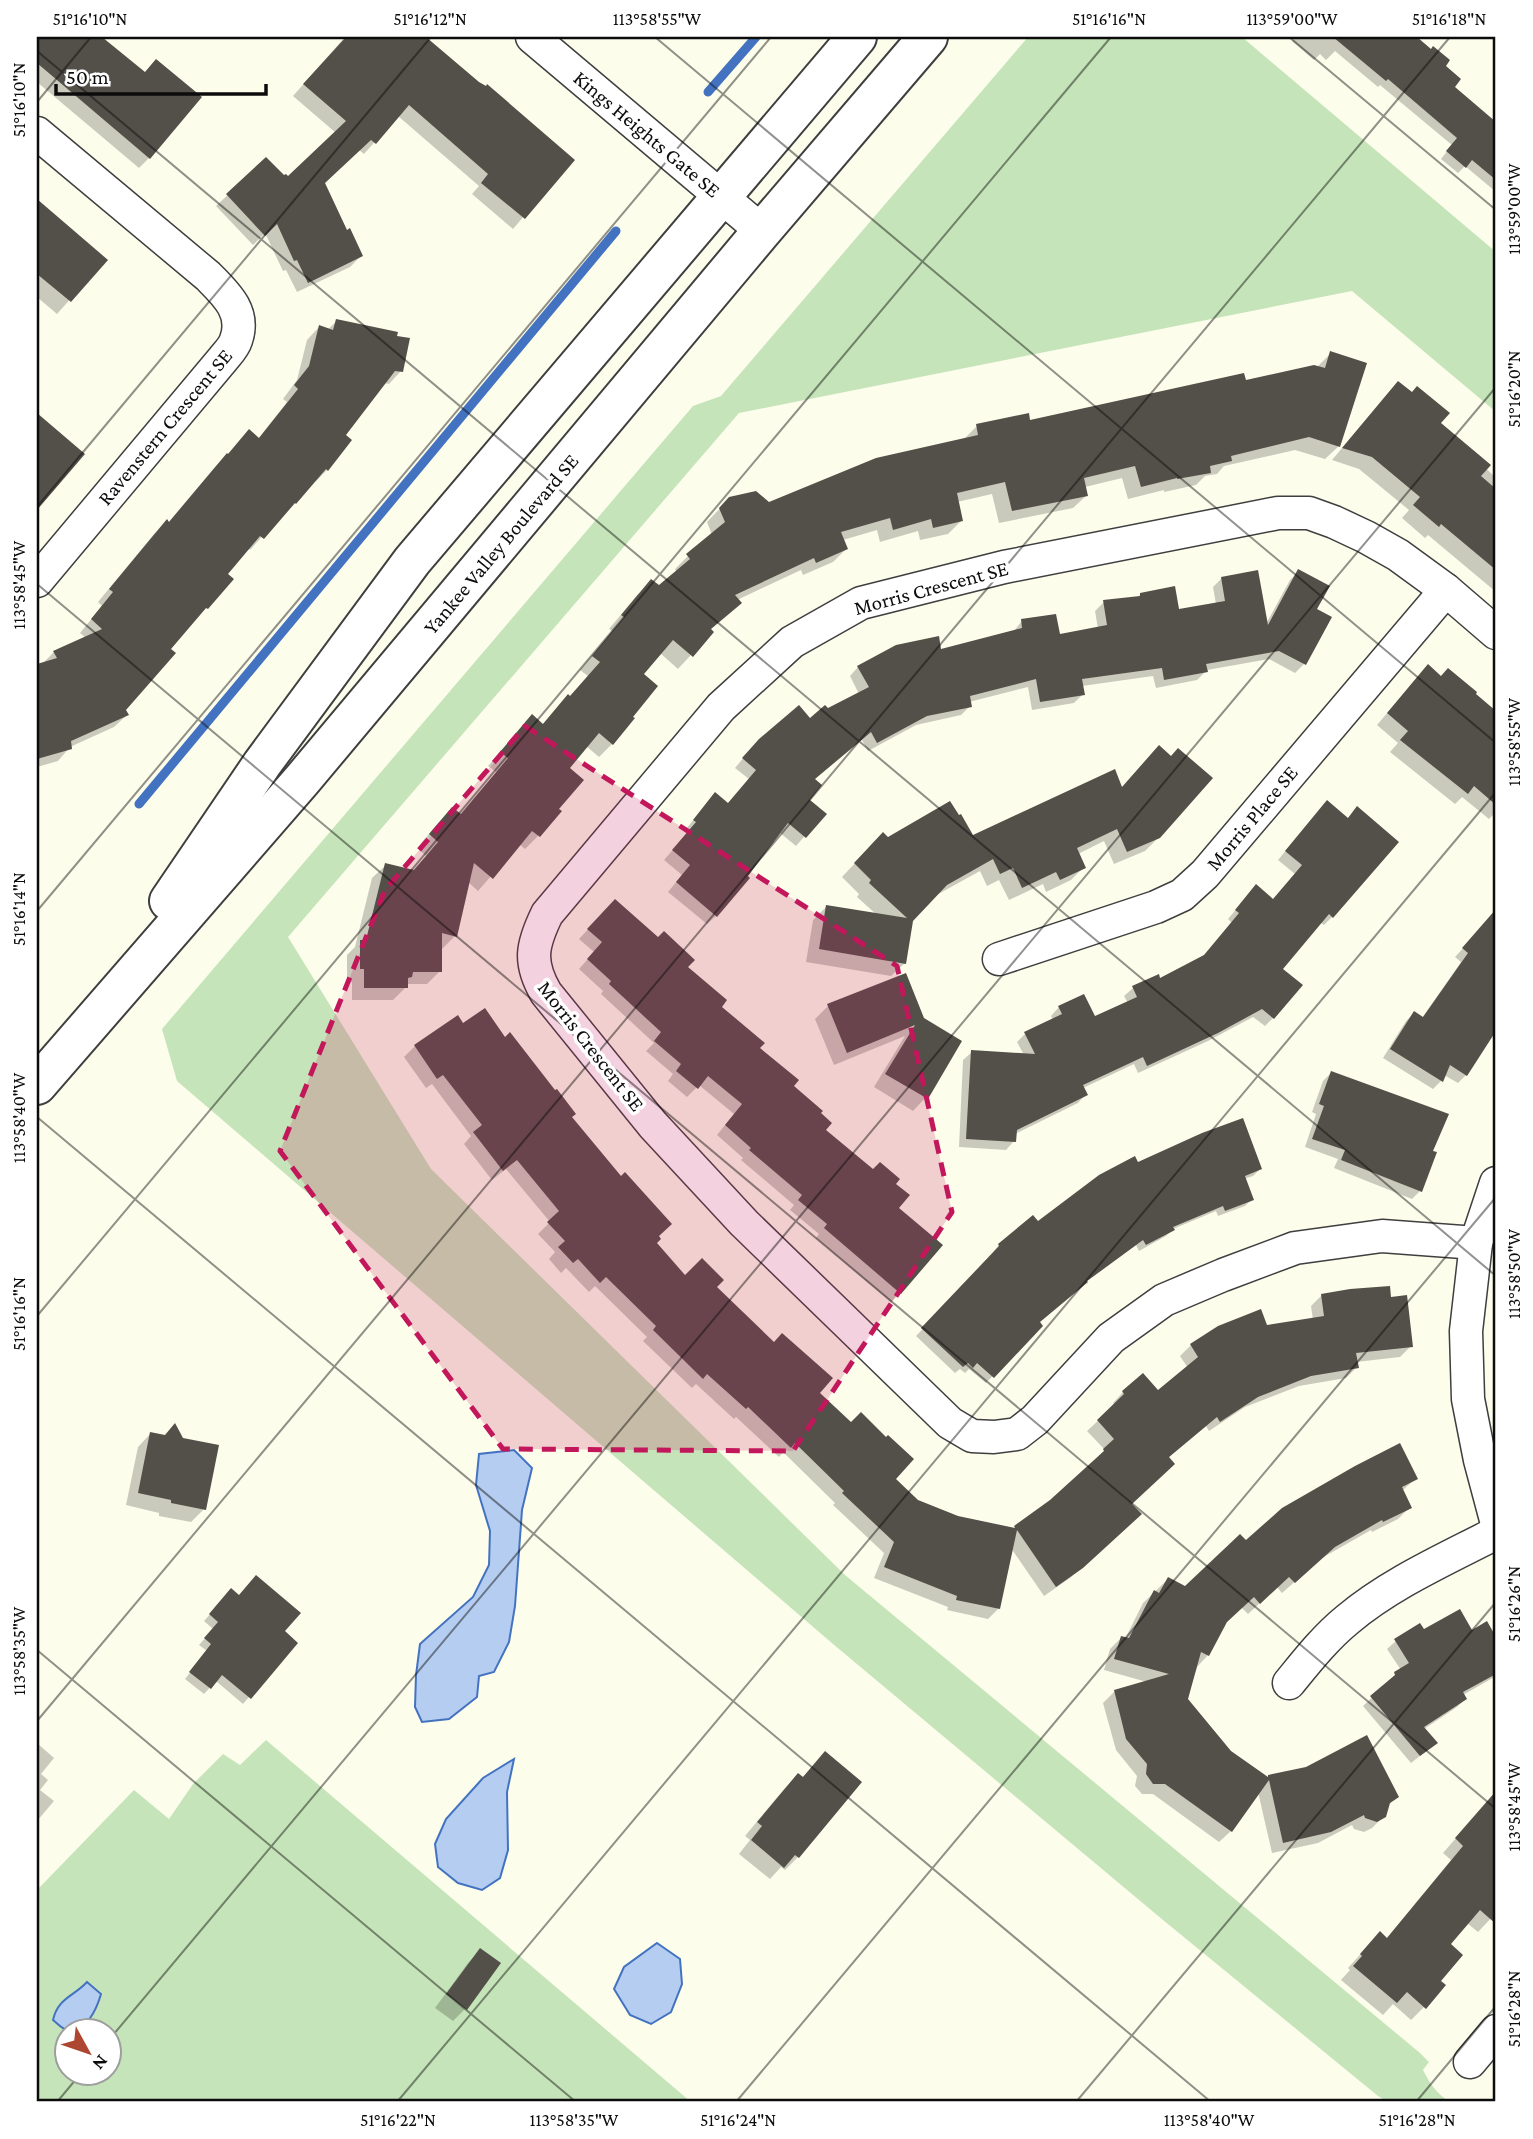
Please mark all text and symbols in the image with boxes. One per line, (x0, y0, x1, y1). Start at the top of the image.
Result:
text: 51°16'10"N (53, 9, 128, 29)
text: 51°16'12"N (393, 9, 467, 29)
text: 113°58'55"W (613, 9, 702, 29)
text: 51°16'16"N (1072, 9, 1146, 29)
text: 113°59'00"W (1246, 9, 1338, 29)
text: 51°16'18"N (1412, 9, 1486, 29)
scale bar (56, 52, 266, 96)
text: 51°16'10"N (9, 62, 29, 137)
text: 50 m (66, 65, 109, 89)
street label: Kings Heights Gate SE (569, 66, 725, 202)
text: 113°59'00"W (1504, 163, 1524, 255)
street label: Ravenstern Crescent SE (93, 344, 237, 510)
text: 51°16'20"N (1504, 350, 1524, 428)
street label: Yankee Valley Boulevard SE (419, 449, 583, 639)
text: 113°58'45"W (9, 540, 29, 629)
street label: Morris Crescent SE (851, 556, 1011, 620)
text: 113°58'55"W (1504, 697, 1524, 786)
street label: Morris Place SE (1201, 761, 1303, 875)
text: 51°16'14"N (9, 872, 29, 946)
street label: Morris Crescent SE (533, 976, 649, 1116)
text: 113°58'40"W (9, 1072, 29, 1163)
text: 113°58'50"W (1504, 1229, 1524, 1319)
text: 51°16'16"N (9, 1277, 29, 1351)
text: 51°16'26"N (1504, 1566, 1524, 1642)
text: 113°58'35"W (9, 1606, 29, 1695)
text: 113°58'45"W (1504, 1762, 1524, 1851)
text: 51°16'28"N (1504, 1970, 1524, 2048)
north arrow (52, 2016, 122, 2086)
text: N (88, 2051, 113, 2074)
text: 51°16'22"N (360, 2110, 436, 2130)
text: 113°58'35"W (530, 2110, 619, 2130)
text: 51°16'24"N (700, 2110, 776, 2130)
text: 113°58'40"W (1164, 2110, 1255, 2130)
text: 51°16'28"N (1379, 2110, 1456, 2130)

